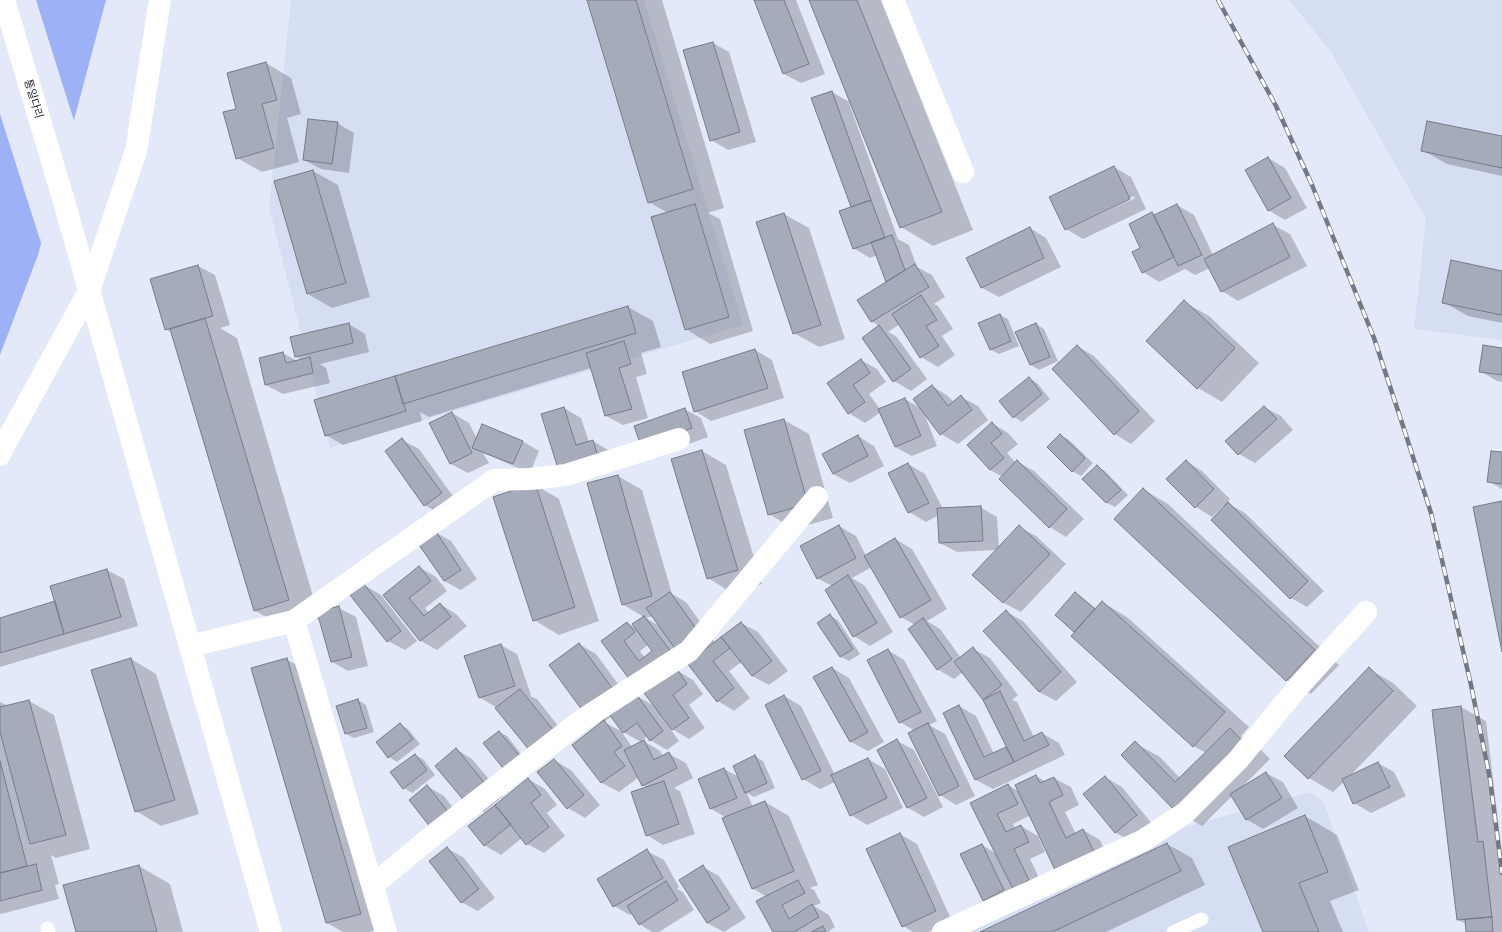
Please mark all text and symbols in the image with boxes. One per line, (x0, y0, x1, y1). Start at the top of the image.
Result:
street label: 통일다리 (21, 78, 45, 120)

